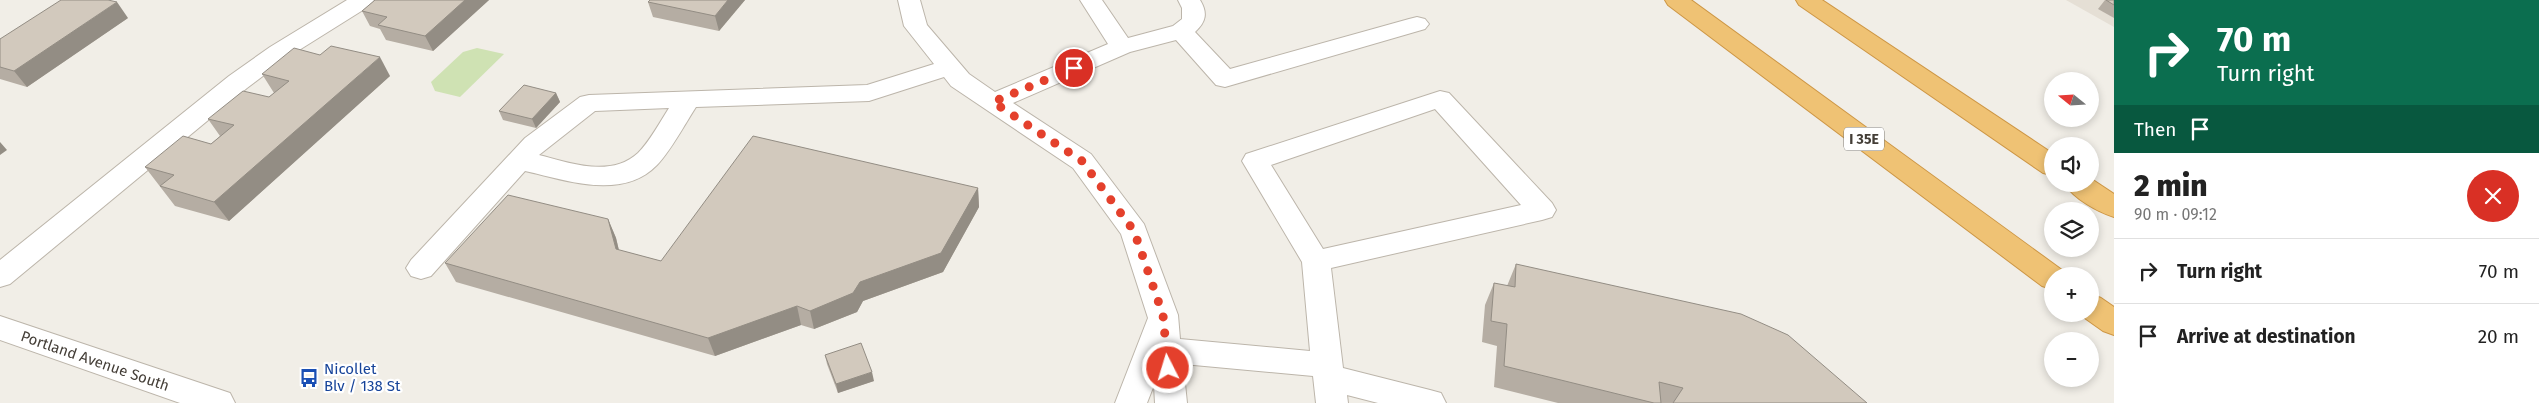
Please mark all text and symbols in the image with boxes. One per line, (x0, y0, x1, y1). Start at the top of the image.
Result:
text: 70 m (2217, 18, 2291, 60)
icon: right (2134, 20, 2199, 85)
pin (1053, 47, 1095, 89)
icon: arrive (1060, 54, 1088, 82)
text: Turn right (2217, 60, 2314, 87)
north arrow (2044, 72, 2099, 128)
map controls (2044, 72, 2099, 387)
icon: arrive (2186, 115, 2214, 143)
text: Then (2134, 118, 2176, 141)
road number: I 35E (1844, 128, 1884, 150)
button: sound (2044, 137, 2099, 192)
text: 2 min (2134, 168, 2207, 204)
button: close (2467, 170, 2519, 222)
button: layers (2044, 202, 2099, 257)
text: 90 m · 09:12 (2134, 205, 2217, 224)
icon: right (2134, 257, 2162, 285)
text: Turn right (2177, 260, 2262, 283)
text: 70 m (2479, 260, 2519, 283)
button: + (2044, 267, 2099, 322)
icon: arrive (2134, 322, 2162, 350)
text: Arrive at destination (2177, 325, 2356, 348)
text: 20 m (2478, 325, 2519, 348)
street label: Portland Avenue South (18, 327, 172, 395)
button: − (2044, 332, 2099, 387)
position arrow (1141, 341, 1193, 393)
place label: Nicollet Blv / 138 St (324, 360, 401, 395)
bus stop icon: Nicollet Blv / 138 St (298, 367, 320, 389)

